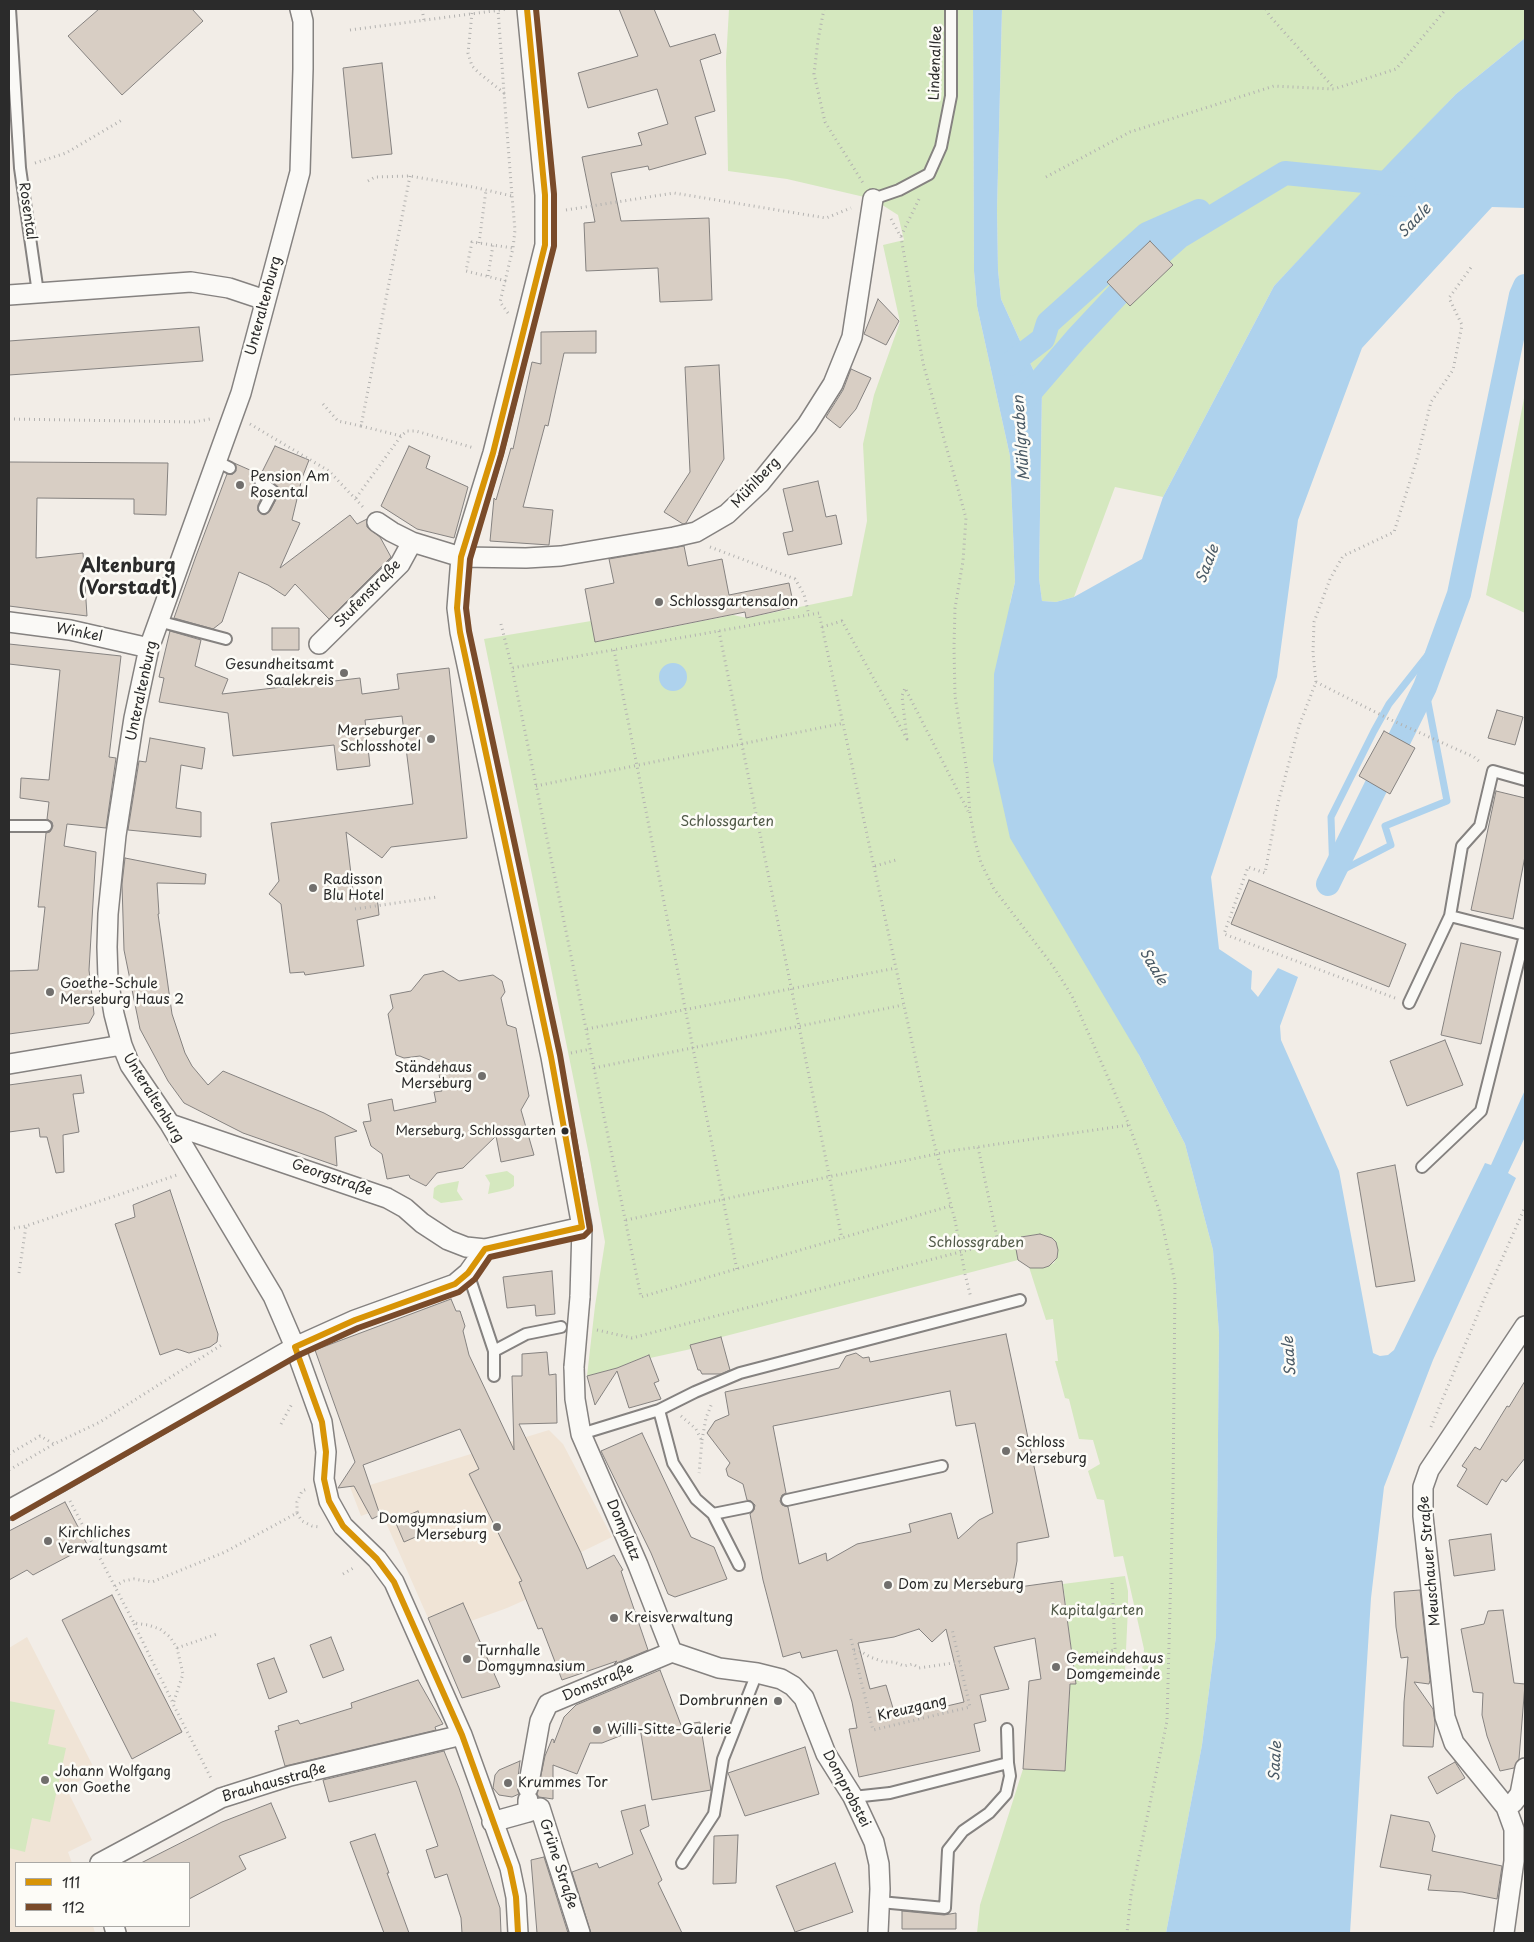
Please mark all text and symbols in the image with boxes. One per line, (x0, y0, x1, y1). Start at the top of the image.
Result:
street label: Lindenallee (926, 25, 946, 101)
street label: Rosental (15, 181, 39, 241)
water label: Saale (1395, 200, 1435, 242)
street label: Unteraltenburg (243, 254, 285, 358)
water label: Mühlgraben (1010, 395, 1034, 481)
street label: Mühlberg (728, 454, 784, 512)
place label: Pension Am Rosental (250, 469, 330, 502)
marker: Pension Am Rosental (234, 479, 246, 491)
water label: Saale (1192, 542, 1224, 586)
district label: Altenburg (Vorstadt) (79, 556, 177, 600)
street label: Stufenstraße (331, 557, 405, 631)
place label: Schlossgartensalon (669, 594, 798, 610)
marker: Schlossgartensalon (653, 596, 665, 608)
street label: Winkel (54, 620, 104, 646)
street label: Unteraltenburg (123, 639, 161, 743)
place label: Gesundheitsamt Saalekreis (225, 657, 334, 690)
marker: Gesundheitsamt Saalekreis (338, 667, 350, 679)
place label: Merseburger Schlosshotel (337, 723, 421, 756)
marker: Merseburger Schlosshotel (425, 733, 437, 745)
park label: Schlossgarten (680, 814, 774, 830)
place label: Radisson Blu Hotel (323, 872, 384, 904)
marker: Radisson Blu Hotel (307, 882, 319, 894)
water label: Saale (1135, 945, 1171, 989)
place label: Goethe-Schule Merseburg Haus 2 (60, 976, 184, 1009)
marker: Goethe-Schule Merseburg Haus 2 (44, 986, 56, 998)
street label: Unteraltenburg (119, 1050, 187, 1146)
place label: Ständehaus Merseburg (394, 1060, 472, 1092)
marker: Ständehaus Merseburg (476, 1070, 488, 1082)
place label: Merseburg, Schlossgarten (395, 1123, 556, 1139)
marker: Merseburg, Schlossgarten (560, 1126, 570, 1136)
street label: Georgstraße (289, 1156, 375, 1200)
park label: Schlossgraben (928, 1235, 1024, 1251)
water label: Saale (1280, 1335, 1300, 1377)
place label: Schloss Merseburg (1016, 1435, 1087, 1468)
marker: Schloss Merseburg (1000, 1445, 1012, 1457)
street label: Meuschauer Straße (1416, 1495, 1444, 1627)
street label: Domplatz (603, 1497, 643, 1563)
place label: Domgymnasium Merseburg (379, 1511, 487, 1544)
marker: Domgymnasium Merseburg (491, 1521, 503, 1533)
place label: Kirchliches Verwaltungsamt (58, 1525, 168, 1558)
marker: Kirchliches Verwaltungsamt (42, 1535, 54, 1547)
place label: Dom zu Merseburg (898, 1577, 1024, 1593)
marker: Dom zu Merseburg (882, 1579, 894, 1591)
park label: Kapitalgarten (1050, 1603, 1144, 1619)
place label: Kreisverwaltung (624, 1610, 733, 1626)
marker: Kreisverwaltung (608, 1612, 620, 1624)
place label: Turnhalle Domgymnasium (477, 1643, 585, 1675)
place label: Gemeindehaus Domgemeinde (1066, 1651, 1163, 1684)
marker: Turnhalle Domgymnasium (461, 1653, 473, 1665)
street label: Domstraße (560, 1660, 636, 1706)
marker: Gemeindehaus Domgemeinde (1050, 1661, 1062, 1673)
place label: Dombrunnen (678, 1693, 768, 1709)
street label: Kreuzgang (876, 1693, 948, 1725)
marker: Dombrunnen (772, 1695, 784, 1707)
place label: Willi-Sitte-Galerie (607, 1722, 731, 1738)
marker: Willi-Sitte-Galerie (591, 1724, 603, 1736)
water label: Saale (1266, 1741, 1286, 1781)
street label: Domprobstei (819, 1748, 873, 1830)
street label: Brauhausstraße (220, 1760, 328, 1806)
place label: Johann Wolfgang von Goethe (55, 1764, 171, 1796)
marker: Johann Wolfgang von Goethe (39, 1774, 51, 1786)
place label: Krummes Tor (518, 1775, 608, 1791)
marker: Krummes Tor (502, 1777, 514, 1789)
street label: Grüne Straße (535, 1817, 581, 1911)
legend (15, 1862, 190, 1927)
text: 111 (62, 1870, 80, 1893)
text: 112 (62, 1895, 85, 1918)

